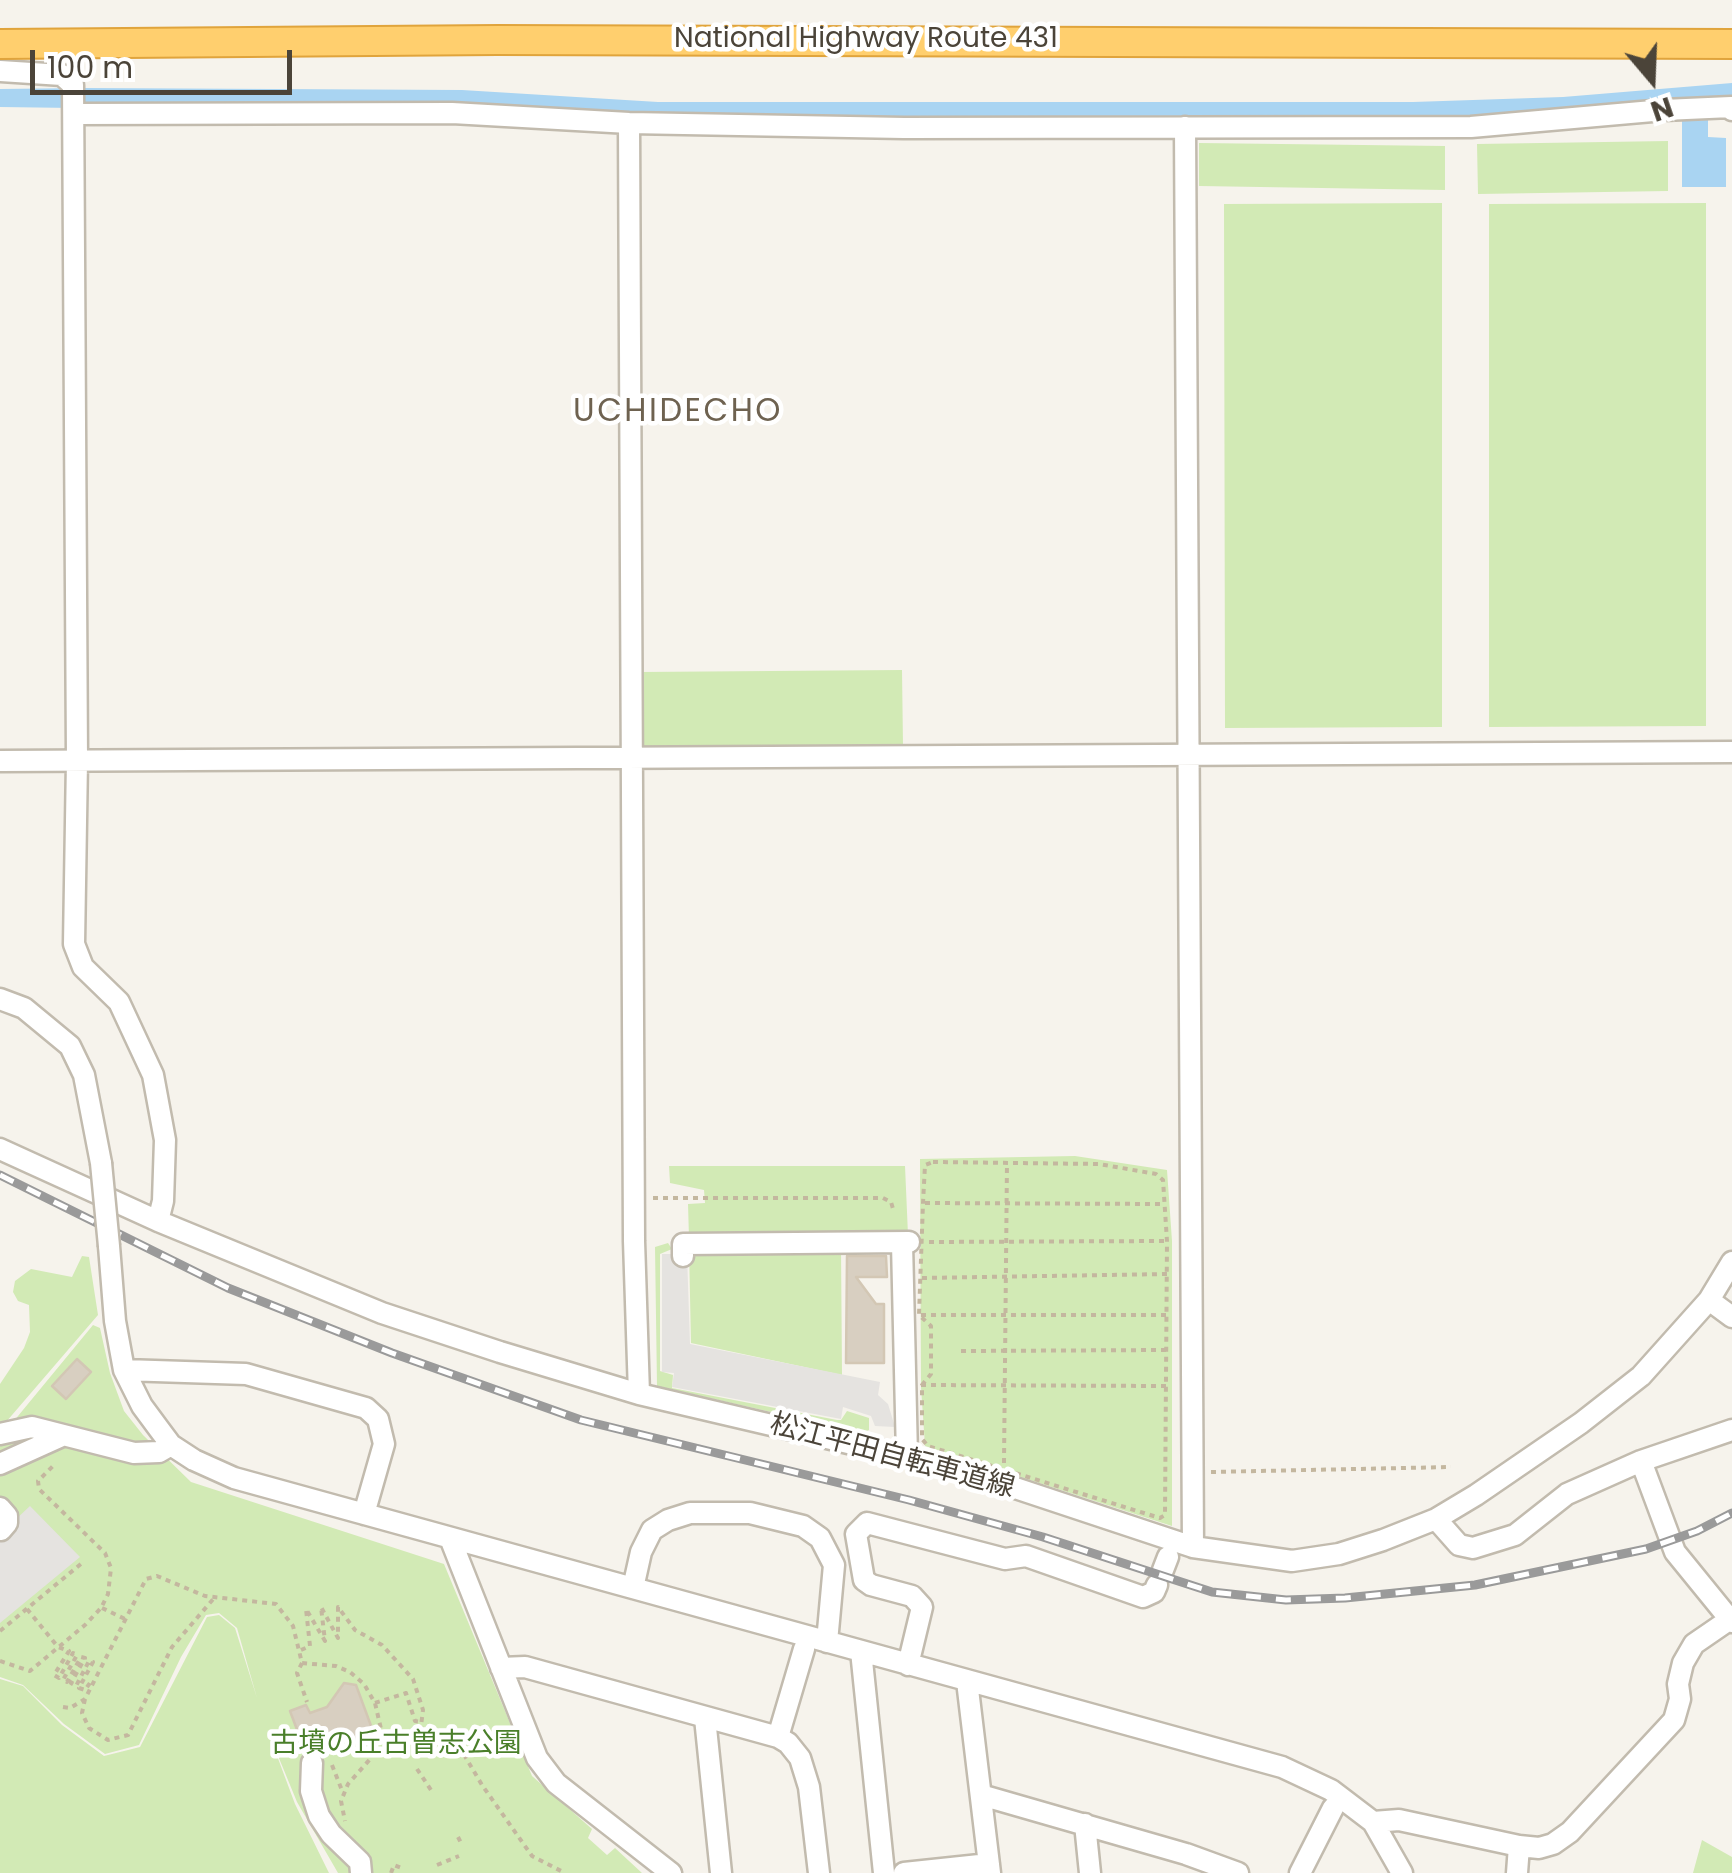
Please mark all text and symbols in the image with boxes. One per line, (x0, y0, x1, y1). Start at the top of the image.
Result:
street label: National Highway Route 431 (674, 23, 1058, 57)
scale bar (35, 30, 298, 92)
north arrow (1602, 30, 1702, 130)
text: 100 m (47, 46, 133, 89)
text: N (1646, 87, 1678, 131)
district label: UCHIDECHO (573, 394, 783, 432)
street label: 松江平田自転車道線 (766, 1408, 1018, 1506)
park label: 古墳の丘古曽志公園 (270, 1728, 522, 1762)

